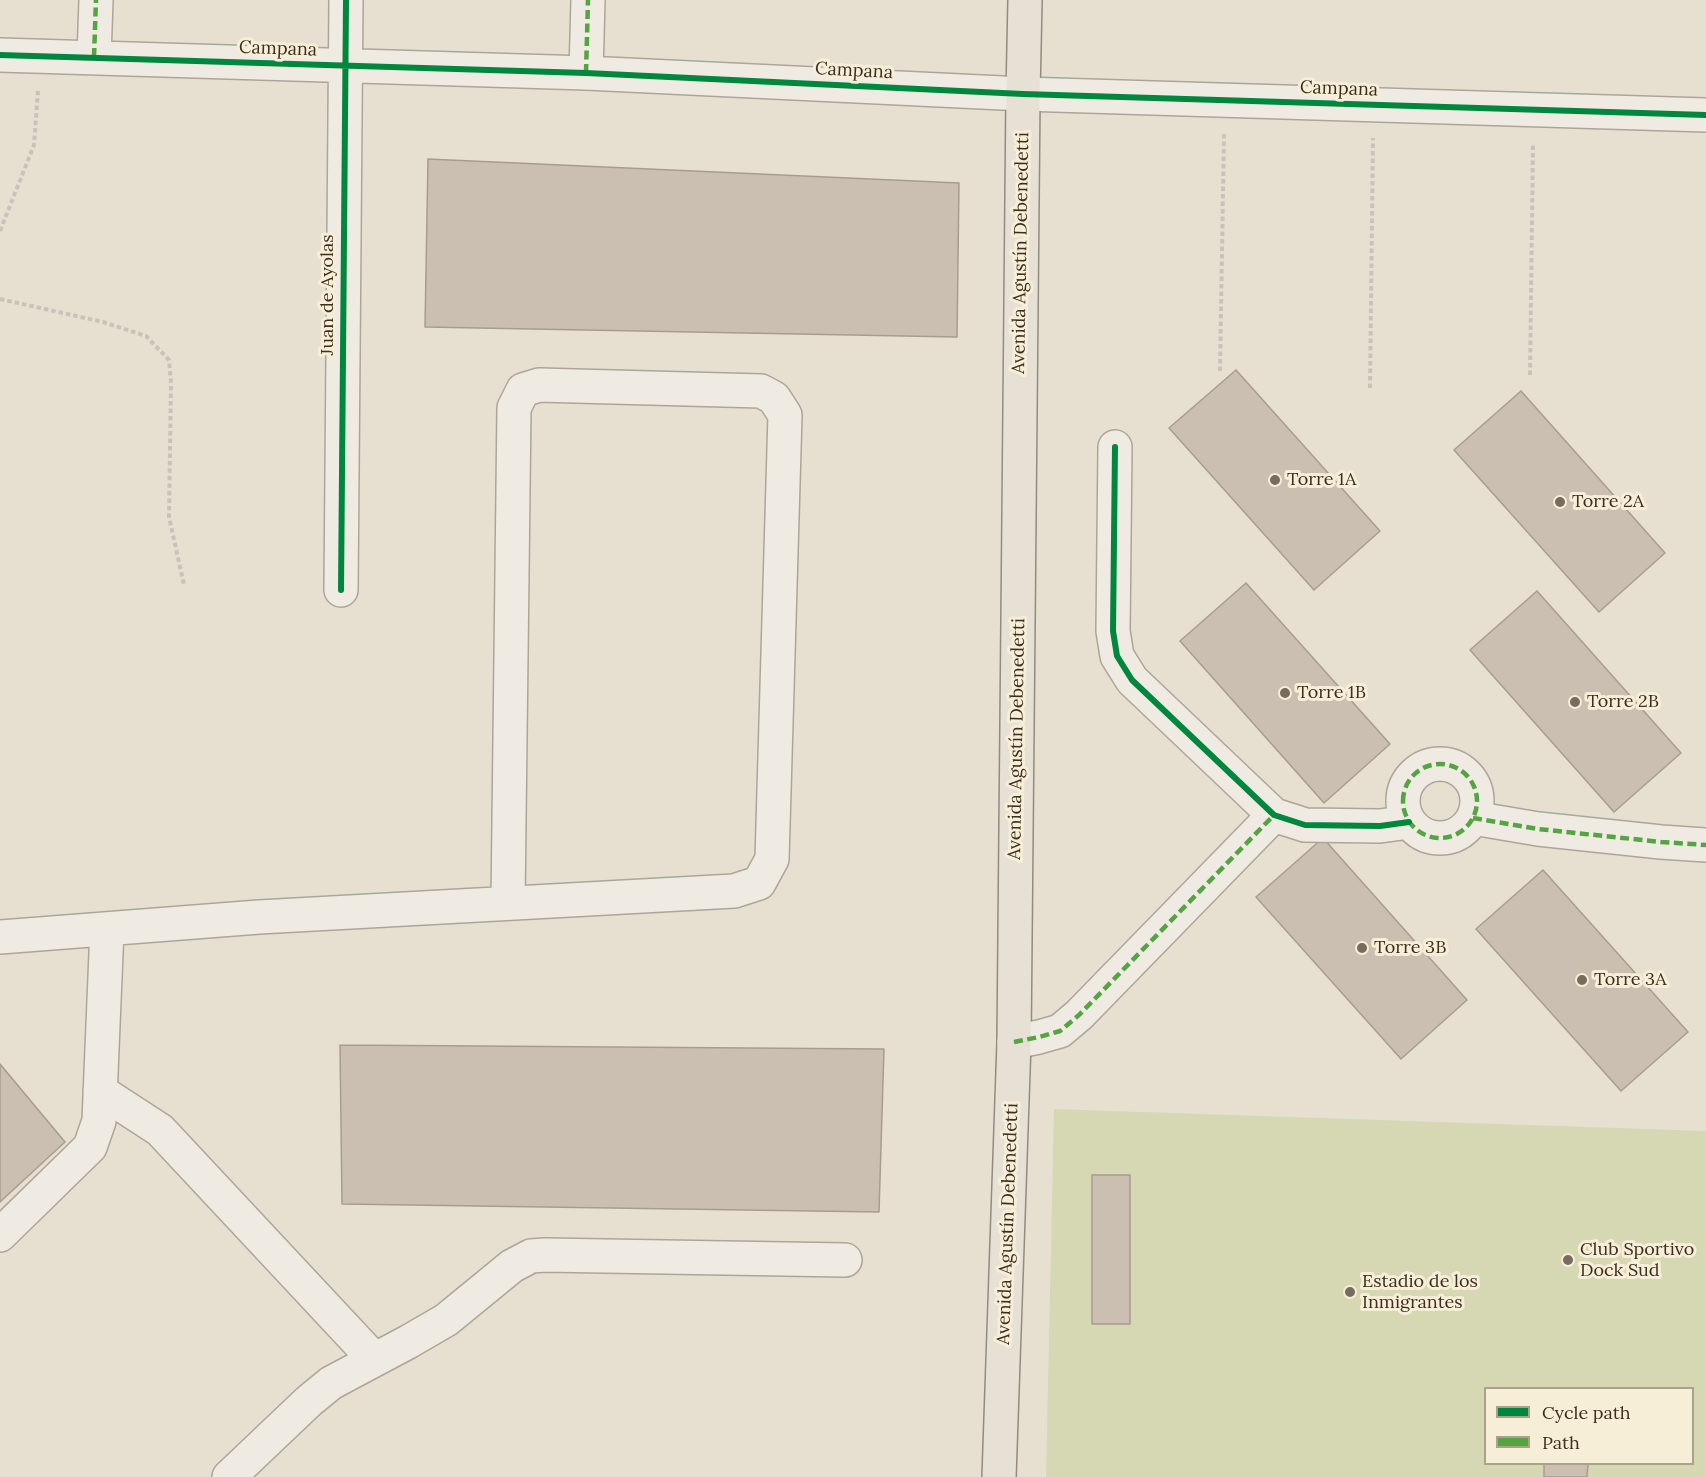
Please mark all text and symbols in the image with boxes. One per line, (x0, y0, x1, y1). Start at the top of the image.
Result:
street label: Campana (239, 37, 317, 61)
street label: Campana (814, 58, 894, 84)
street label: Campana (1300, 77, 1378, 101)
street label: Avenida Agustín Debenedetti (1008, 132, 1034, 374)
street label: Juan de Ayolas (317, 234, 339, 356)
place label: Torre 1A (1287, 469, 1356, 491)
marker: Torre 1A (1268, 473, 1282, 487)
place label: Torre 2A (1572, 491, 1644, 513)
marker: Torre 2A (1553, 495, 1567, 509)
street label: Avenida Agustín Debenedetti (1004, 618, 1030, 860)
place label: Torre 1B (1297, 682, 1366, 704)
marker: Torre 1B (1278, 686, 1292, 700)
place label: Torre 2B (1587, 691, 1659, 713)
marker: Torre 2B (1568, 695, 1582, 709)
place label: Torre 3B (1374, 937, 1446, 959)
marker: Torre 3B (1355, 941, 1369, 955)
place label: Torre 3A (1594, 969, 1666, 991)
marker: Torre 3A (1575, 973, 1589, 987)
street label: Avenida Agustín Debenedetti (993, 1103, 1023, 1345)
place label: Club Sportivo Dock Sud (1580, 1239, 1694, 1282)
marker: Club Sportivo Dock Sud (1561, 1253, 1575, 1267)
place label: Estadio de los Inmigrantes (1362, 1271, 1478, 1314)
marker: Estadio de los Inmigrantes (1343, 1285, 1357, 1299)
legend (1484, 1387, 1694, 1465)
text: Cycle path (1542, 1401, 1631, 1424)
text: Path (1542, 1431, 1580, 1454)

